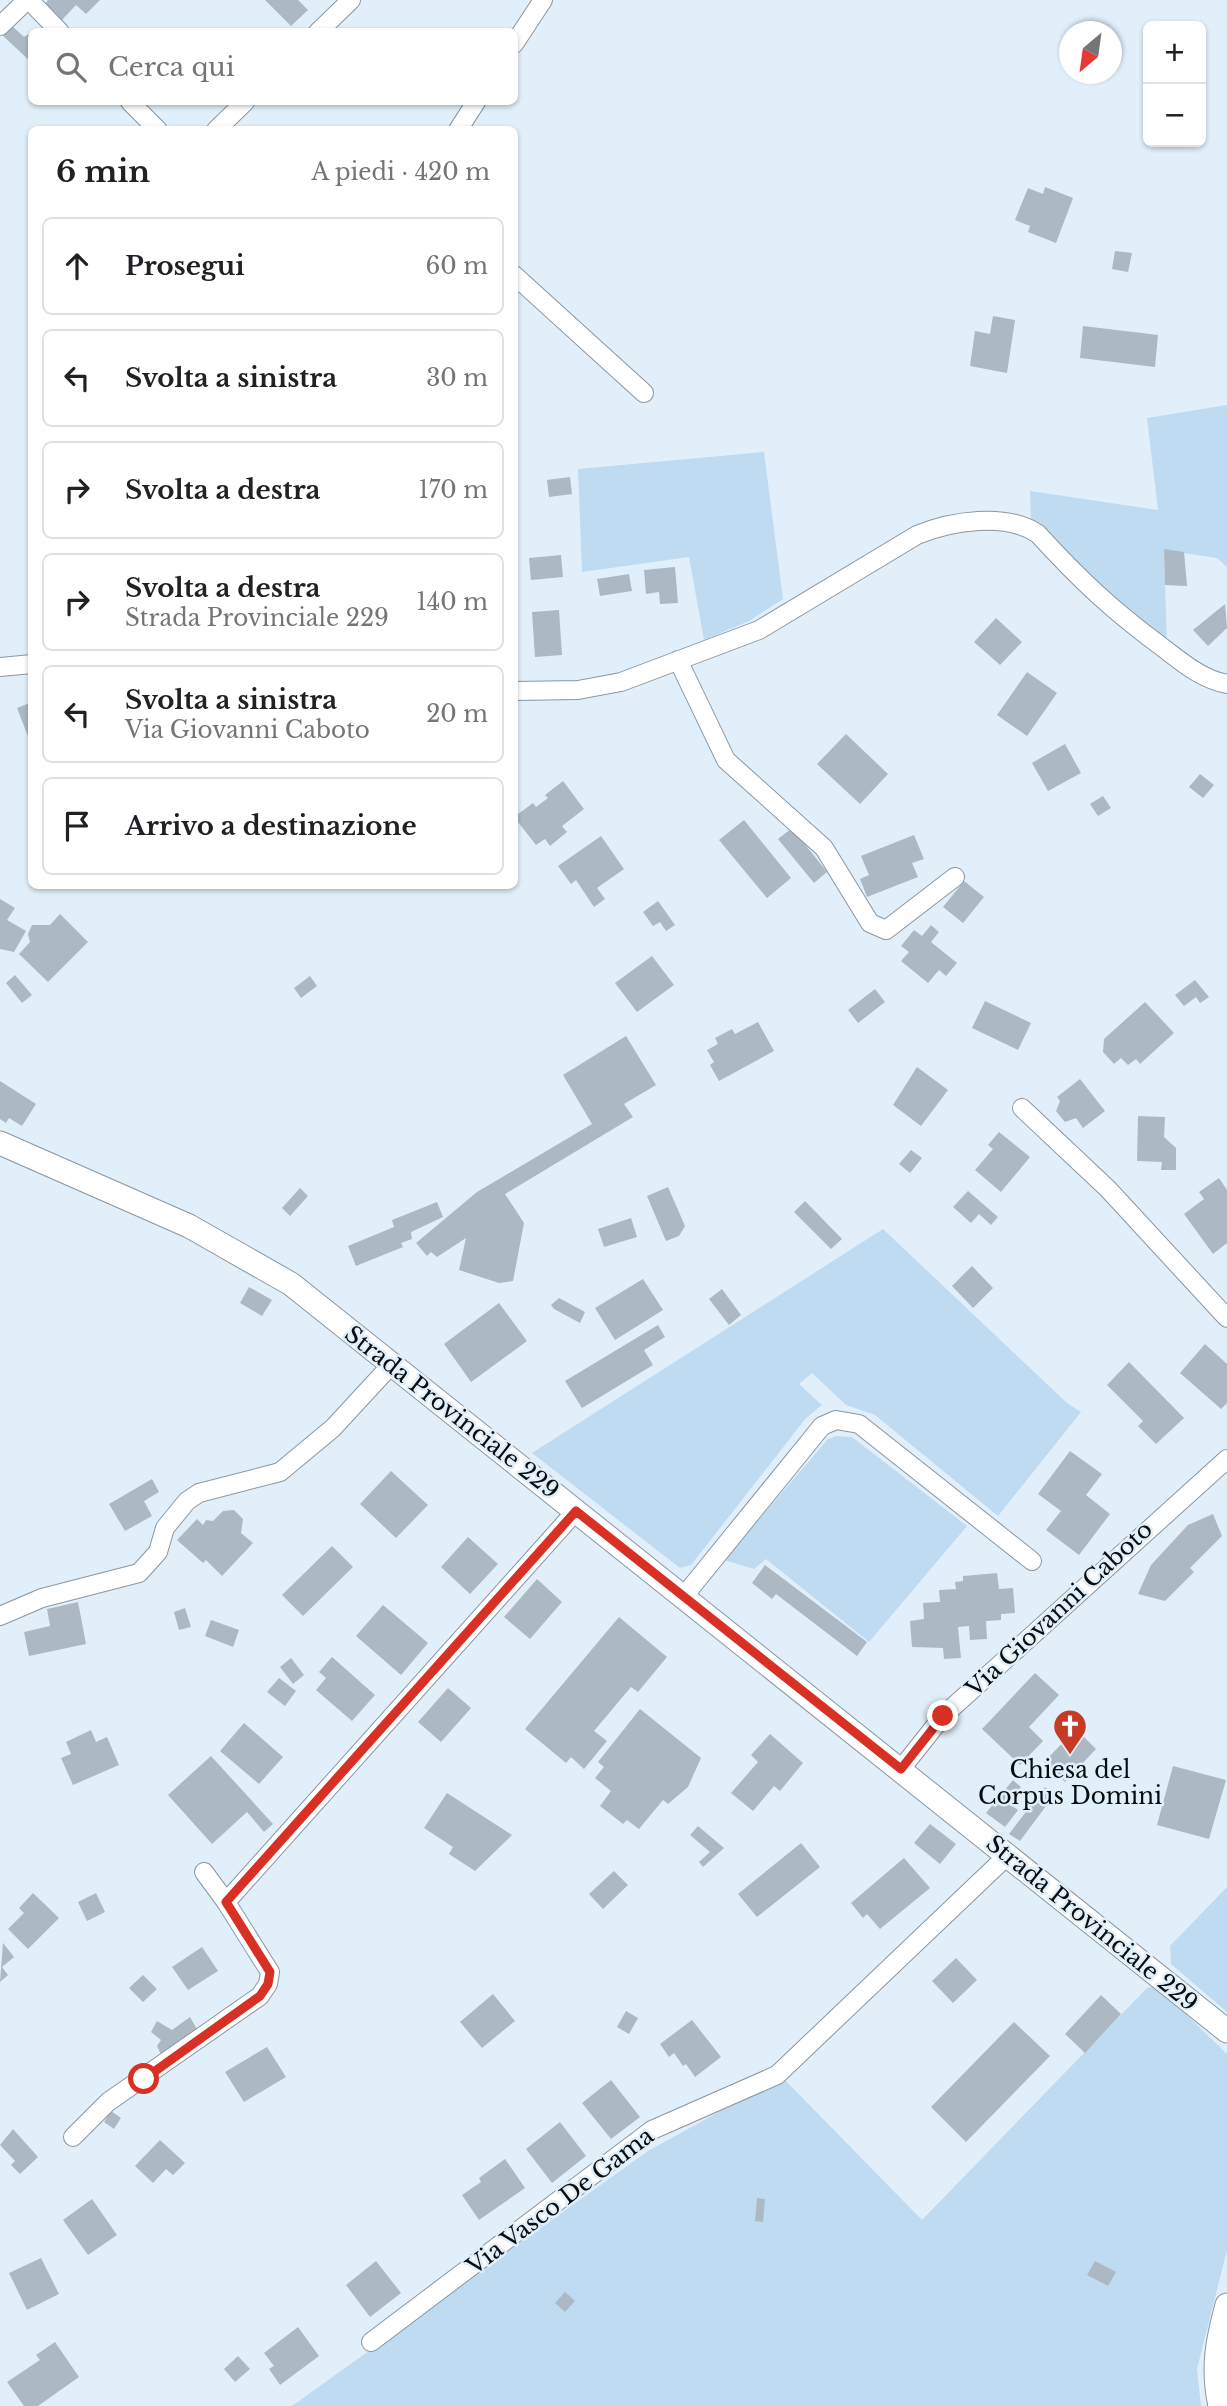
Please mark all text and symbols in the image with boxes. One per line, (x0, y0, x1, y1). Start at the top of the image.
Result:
north arrow (1059, 21, 1122, 84)
map controls (1143, 21, 1206, 147)
button: + (1143, 21, 1206, 84)
search box (28, 28, 518, 105)
icon: search (52, 48, 90, 86)
text: Cerca qui (108, 51, 235, 83)
button: − (1143, 84, 1206, 147)
text: 6 min (56, 153, 150, 190)
text: A piedi · 420 m (311, 158, 490, 186)
icon: ahead (58, 247, 96, 285)
text: Prosegui (125, 250, 245, 282)
text: 60 m (426, 252, 488, 280)
icon: left (58, 359, 96, 397)
text: Svolta a sinistra (125, 362, 337, 394)
text: 30 m (426, 364, 488, 392)
icon: right (58, 471, 96, 509)
text: Svolta a destra (125, 474, 321, 506)
text: 170 m (418, 476, 488, 504)
text: Svolta a destra (125, 572, 321, 604)
icon: right (58, 583, 96, 621)
text: 140 m (417, 588, 488, 616)
text: Strada Provinciale 229 (125, 604, 389, 632)
text: Svolta a sinistra (125, 684, 337, 716)
icon: left (58, 695, 96, 733)
text: 20 m (426, 700, 488, 728)
text: Via Giovanni Caboto (125, 716, 370, 744)
icon: arrive (58, 807, 96, 845)
text: Arrivo a destinazione (125, 810, 417, 842)
street label: Strada Provinciale 229 (339, 1320, 565, 1504)
street label: Via Giovanni Caboto (959, 1515, 1158, 1703)
route end (927, 1700, 958, 1731)
church icon: Chiesa del Corpus Domini (1051, 1707, 1089, 1756)
place label: Chiesa del Corpus Domini (978, 1756, 1162, 1810)
street label: Strada Provinciale 229 (981, 1829, 1203, 2017)
route start (128, 2063, 159, 2094)
street label: Via Vasco De Gama (460, 2121, 659, 2281)

